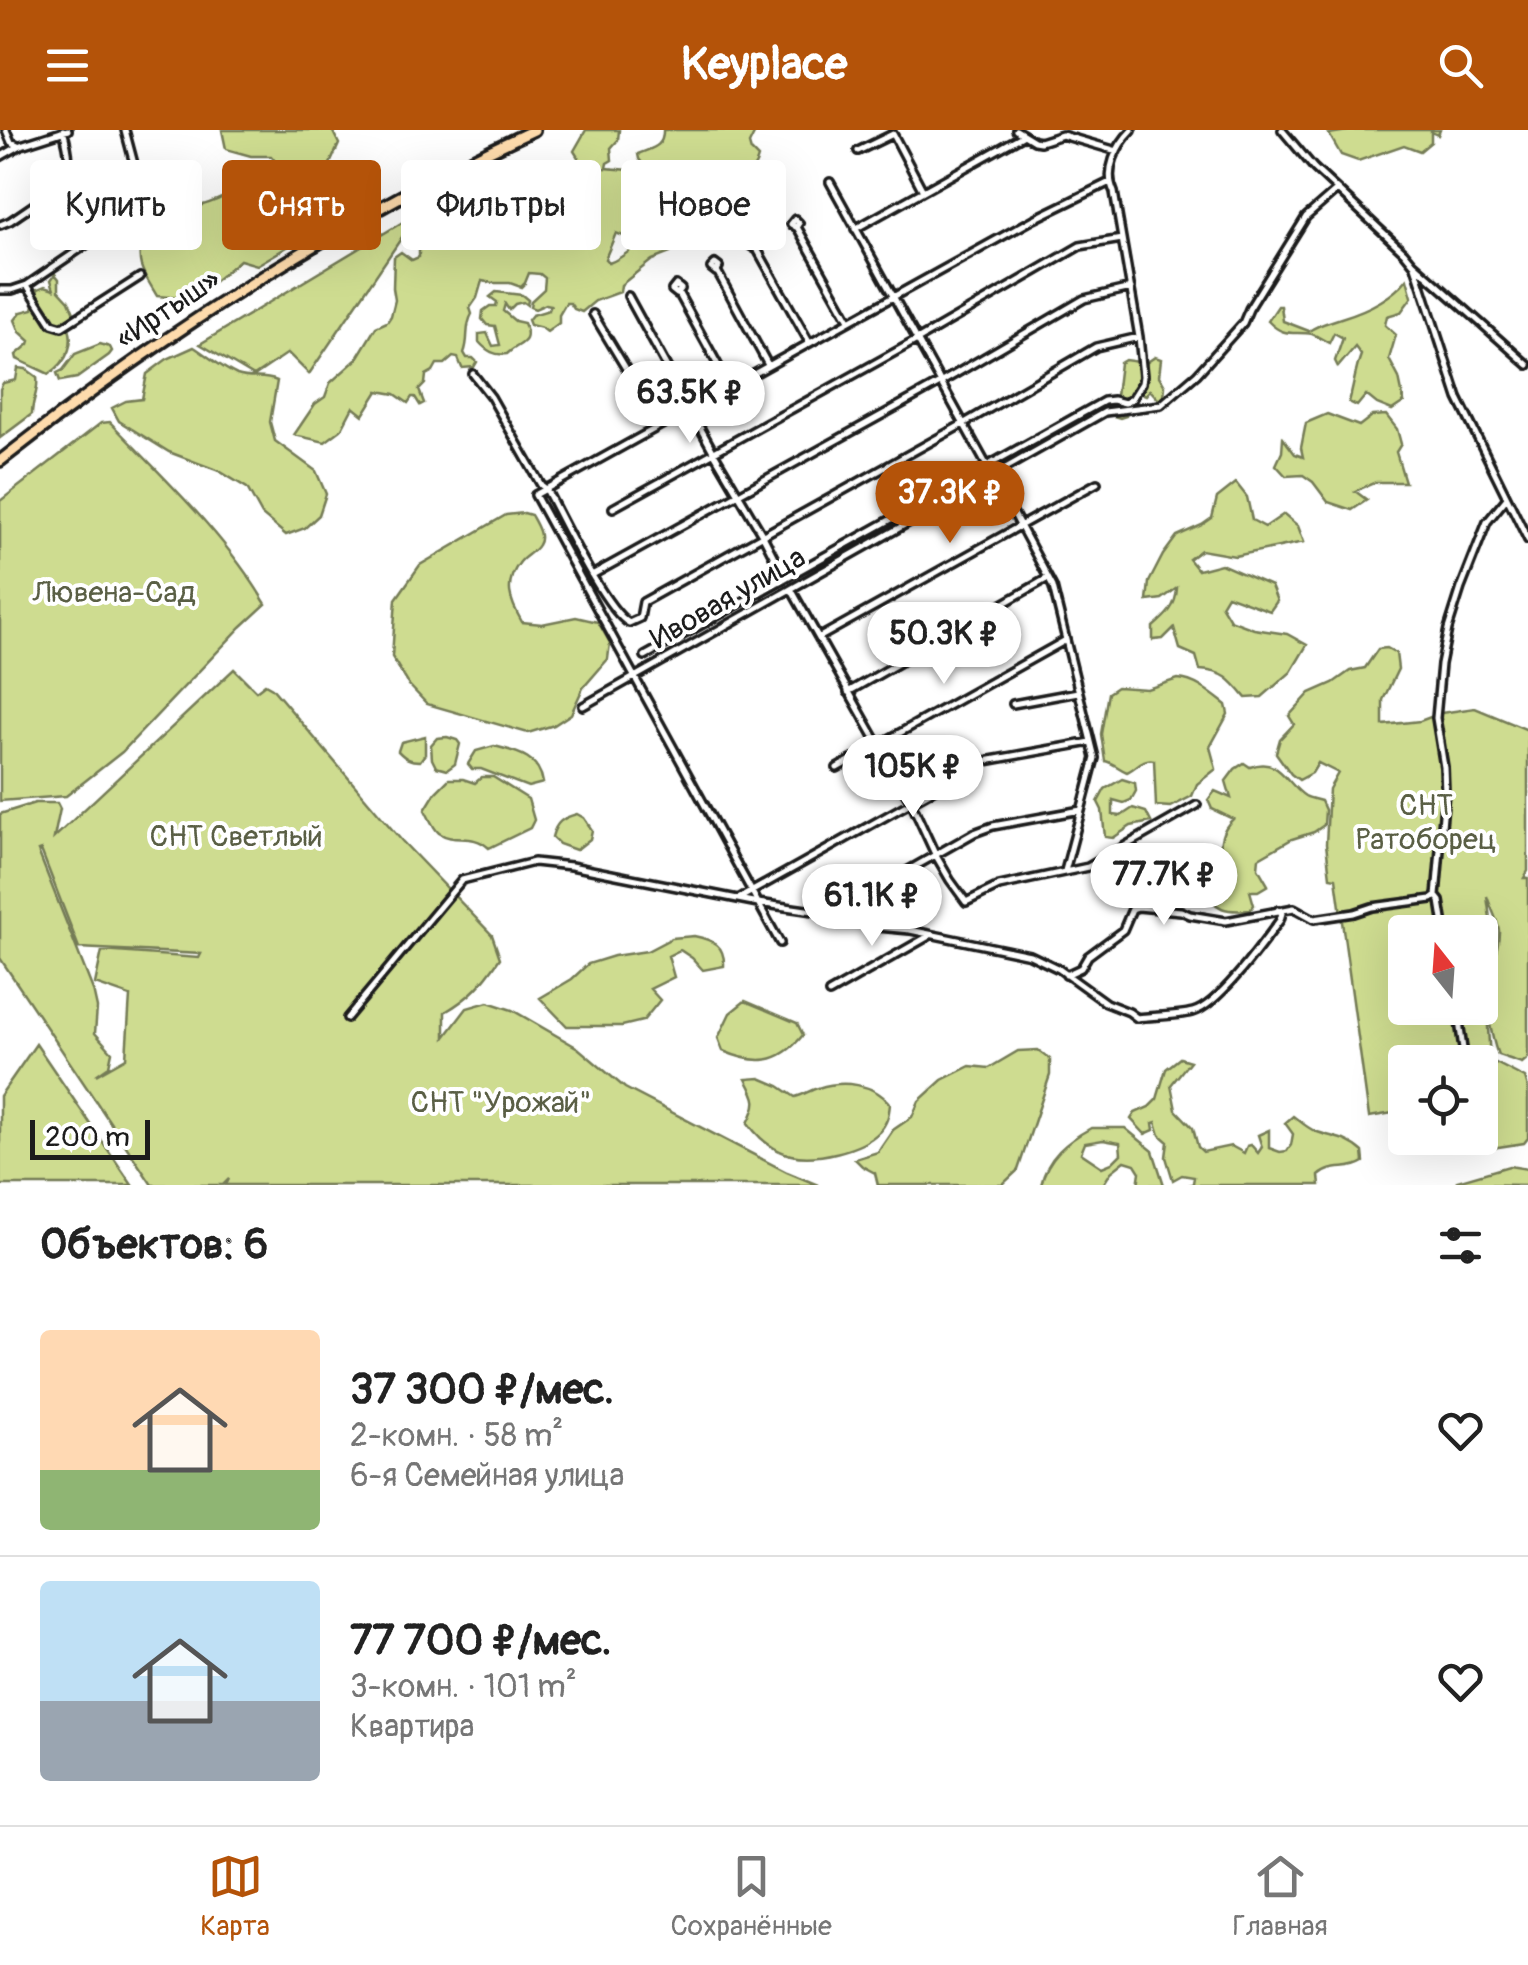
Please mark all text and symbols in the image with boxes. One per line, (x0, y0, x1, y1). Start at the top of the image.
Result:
text: Keyplace (681, 37, 847, 93)
icon: menu (40, 38, 95, 93)
icon: search (1433, 38, 1488, 93)
chip: Купить (30, 160, 202, 250)
chip: Снять (222, 160, 381, 250)
chip: Фильтры (401, 160, 601, 250)
chip: Новое (621, 160, 786, 250)
street label: «Иртыш» (109, 261, 227, 357)
pin: 63.5K ₽ (598, 361, 782, 446)
text: 63.5K ₽ (637, 373, 743, 413)
pin: 37.3K ₽ (858, 461, 1042, 546)
text: 37.3K ₽ (897, 473, 1003, 513)
street label: Ивовая улица (644, 539, 812, 657)
park label: Лювена-Сад (31, 574, 196, 611)
pin: 50.3K ₽ (852, 602, 1036, 687)
text: 50.3K ₽ (889, 614, 999, 654)
pin: 105K ₽ (832, 735, 994, 820)
text: 105K ₽ (864, 747, 962, 787)
park label: СНТ Ратоборец (1355, 787, 1497, 858)
park label: СНТ Светлый (149, 818, 323, 855)
pin: 77.7K ₽ (1072, 843, 1256, 928)
text: 77.7K ₽ (1112, 855, 1216, 895)
pin: 61.1K ₽ (780, 864, 964, 949)
text: 61.1K ₽ (824, 876, 920, 916)
north arrow (1388, 915, 1498, 1025)
map controls (1388, 915, 1498, 1155)
button: locate (1388, 1045, 1498, 1155)
park label: СНТ "Урожай" (411, 1084, 591, 1121)
scale bar (30, 1115, 150, 1160)
text: 200 m (45, 1120, 130, 1155)
icon: filters (1433, 1218, 1488, 1273)
text: Объектов: 6 (40, 1219, 268, 1271)
text: 37 300 ₽/мес. (350, 1364, 614, 1416)
icon: home (120, 1370, 240, 1490)
icon: heart (1433, 1403, 1488, 1458)
text: 2-комн. · 58 m² (350, 1416, 563, 1456)
text: 6-я Семейная улица (350, 1456, 625, 1496)
text: 77 700 ₽/мес. (350, 1615, 611, 1667)
icon: home (120, 1621, 240, 1741)
icon: heart (1433, 1654, 1488, 1709)
text: 3-комн. · 101 m² (350, 1667, 577, 1707)
text: Квартира (350, 1707, 474, 1747)
tab: Карта (200, 1849, 270, 1944)
tab: Сохранённые (670, 1849, 832, 1944)
tab: Главная (1233, 1849, 1328, 1944)

